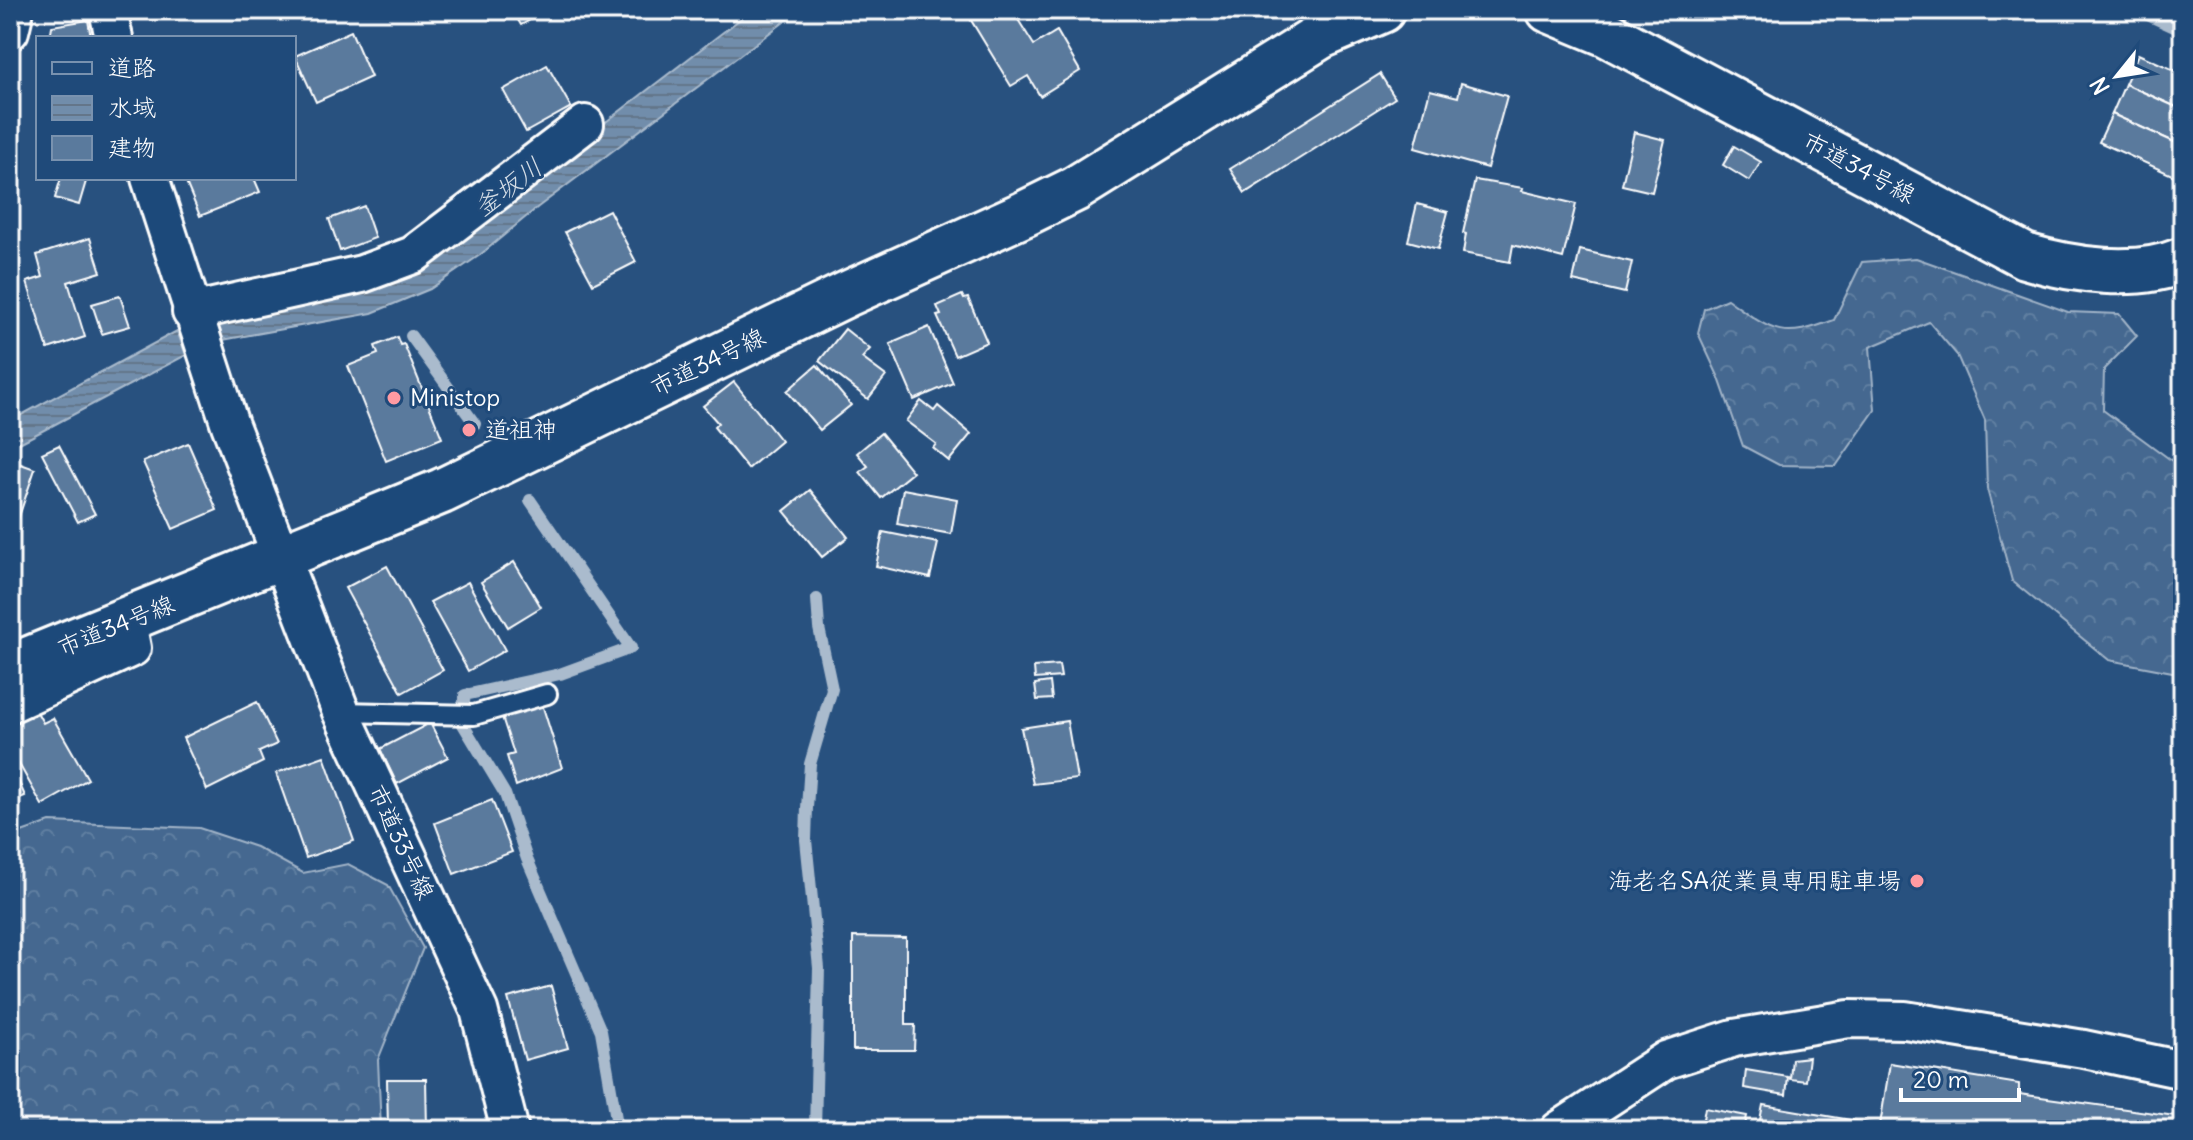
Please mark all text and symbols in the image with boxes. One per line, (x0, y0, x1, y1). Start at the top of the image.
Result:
legend (36, 36, 296, 180)
north arrow (2077, 36, 2157, 116)
text: 道路 (108, 52, 156, 82)
text: N (2084, 72, 2116, 100)
text: 水域 (108, 92, 156, 122)
street label: 市道34号線 (1798, 125, 1921, 209)
text: 建物 (108, 132, 156, 162)
water label: 釜坂川 (467, 150, 549, 223)
street label: 市道34号線 (645, 321, 770, 402)
place label: Ministop (410, 382, 500, 412)
marker: Ministop (385, 389, 403, 407)
place label: 道祖神 (485, 414, 557, 444)
marker: 道祖神 (460, 421, 478, 439)
street label: 市道34号線 (53, 588, 179, 662)
street label: 市道33号線 (362, 779, 442, 904)
place label: 海老名SA従業員専用駐車場 (1608, 865, 1901, 895)
marker: 海老名SA従業員専用駐車場 (1908, 872, 1926, 890)
scale bar (1901, 1052, 2019, 1102)
text: 20 m (1913, 1064, 1969, 1094)

